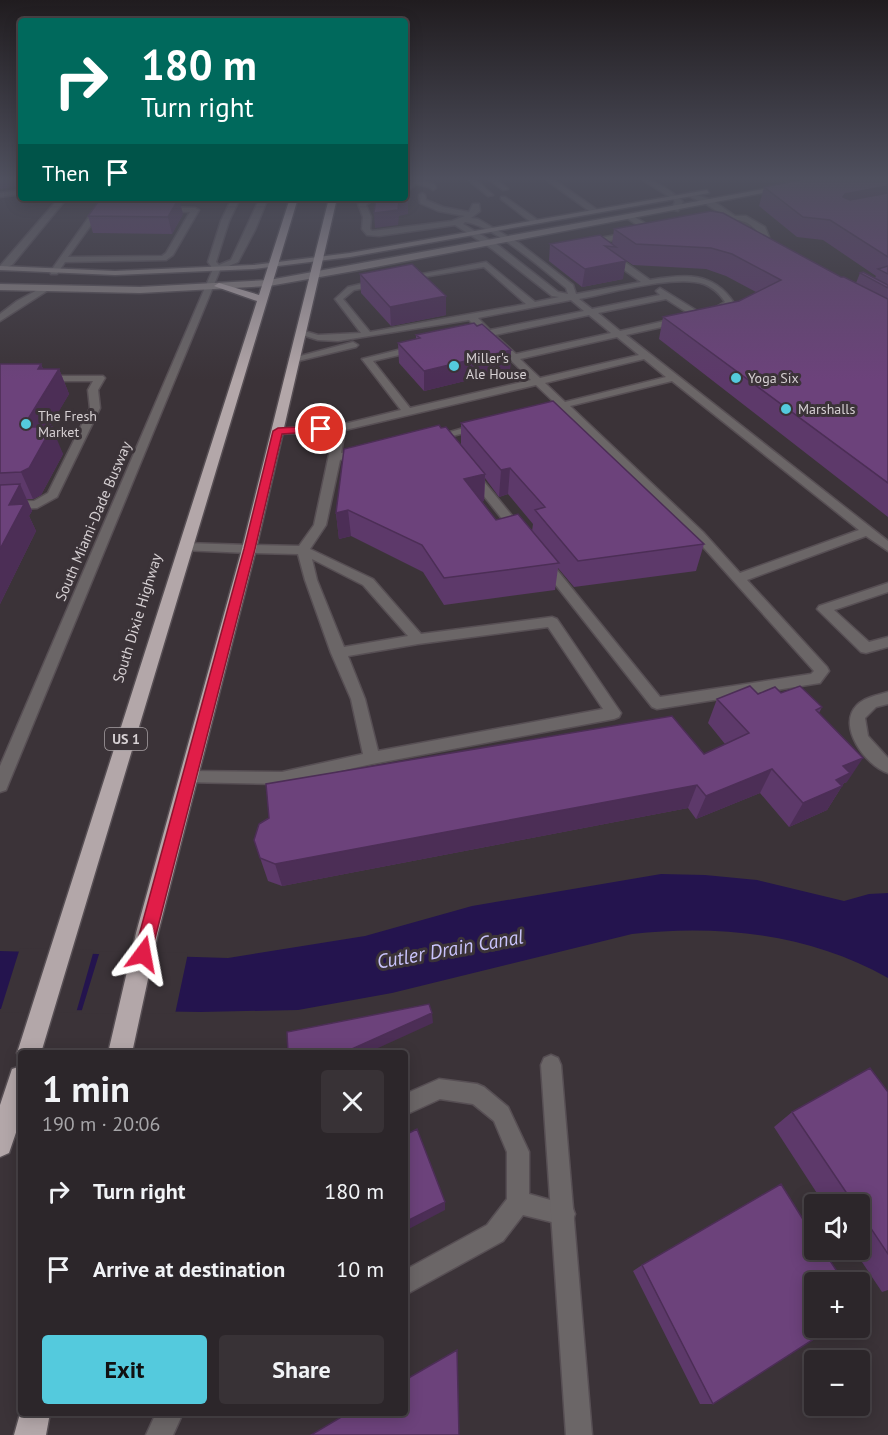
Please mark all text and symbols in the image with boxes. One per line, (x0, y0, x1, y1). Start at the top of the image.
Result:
text: 180 m (141, 37, 257, 92)
icon: right (42, 42, 120, 120)
text: Turn right (141, 90, 254, 124)
icon: arrive (101, 156, 134, 189)
text: Then (42, 159, 89, 187)
place label: Miller's Ale House (466, 349, 527, 383)
marker: Miller's Ale House (447, 359, 461, 373)
place label: Yoga Six (748, 369, 799, 387)
marker: Yoga Six (729, 371, 743, 385)
place label: Marshalls (798, 400, 855, 418)
marker: Marshalls (779, 402, 793, 416)
pin (295, 403, 346, 454)
place label: The Fresh Market (38, 407, 97, 441)
icon: arrive (304, 412, 337, 445)
marker: The Fresh Market (19, 417, 33, 431)
street label: South Miami-Dade Busway (51, 438, 135, 604)
street label: South Dixie Highway (108, 551, 166, 685)
road number: US 1 (105, 728, 147, 750)
position arrow (111, 922, 175, 986)
water label: Cutler Drain Canal (375, 923, 526, 975)
text: 1 min (42, 1065, 130, 1112)
button: close (321, 1070, 384, 1133)
text: 190 m · 20:06 (42, 1111, 160, 1137)
icon: right (42, 1175, 75, 1208)
text: Turn right (93, 1177, 185, 1205)
text: 180 m (324, 1177, 384, 1205)
map controls (804, 1194, 870, 1416)
button: sound (804, 1194, 870, 1260)
icon: arrive (42, 1253, 75, 1286)
text: Arrive at destination (93, 1255, 285, 1283)
text: 10 m (336, 1255, 384, 1283)
button: + (804, 1272, 870, 1338)
button: Exit (42, 1335, 207, 1404)
button: Share (219, 1335, 384, 1404)
button: − (804, 1350, 870, 1416)

